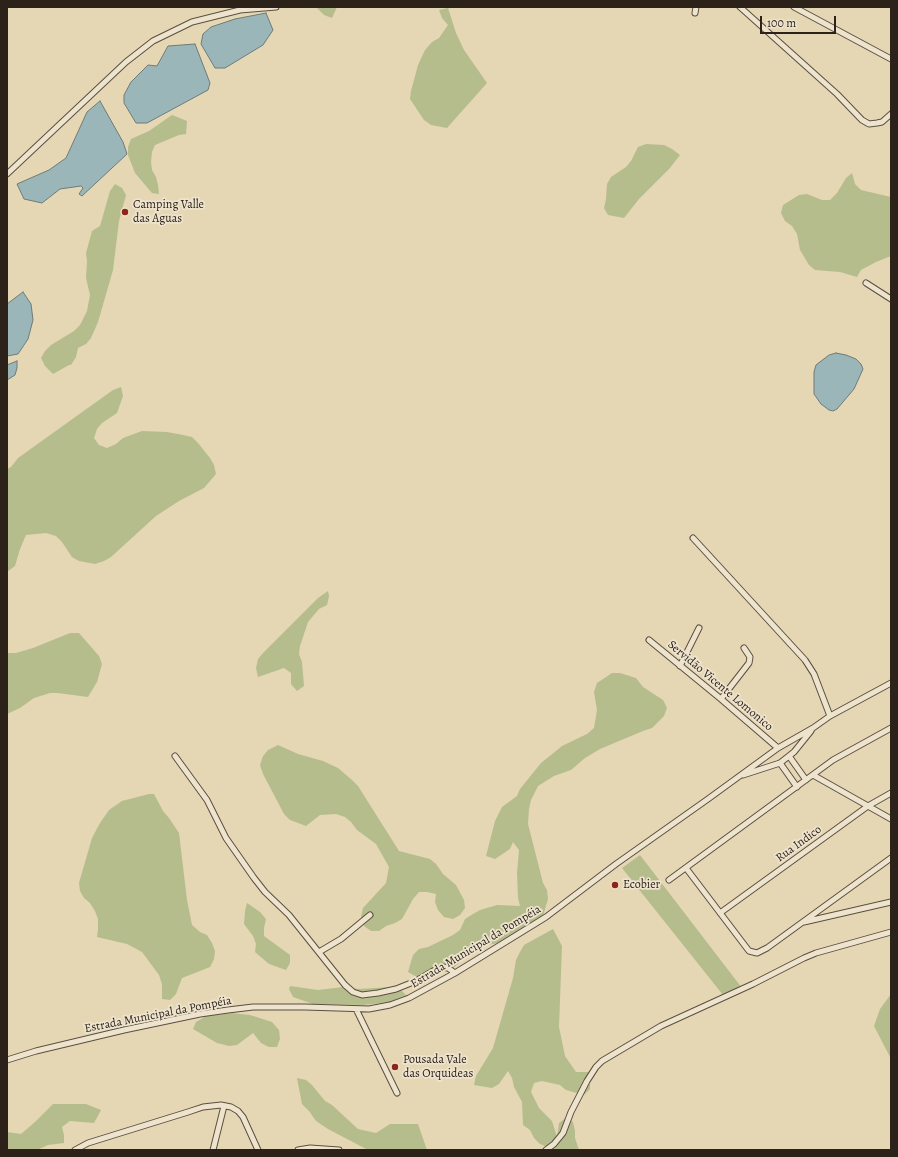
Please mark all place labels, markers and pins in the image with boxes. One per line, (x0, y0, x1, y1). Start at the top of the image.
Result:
place label: Camping Valle das Aguas (133, 198, 204, 226)
marker: Camping Valle das Aguas (120, 207, 130, 217)
place label: Ecobier (623, 878, 660, 892)
marker: Ecobier (610, 880, 620, 890)
place label: Pousada Vale das Orquideas (403, 1053, 473, 1081)
marker: Pousada Vale das Orquideas (390, 1062, 400, 1072)

